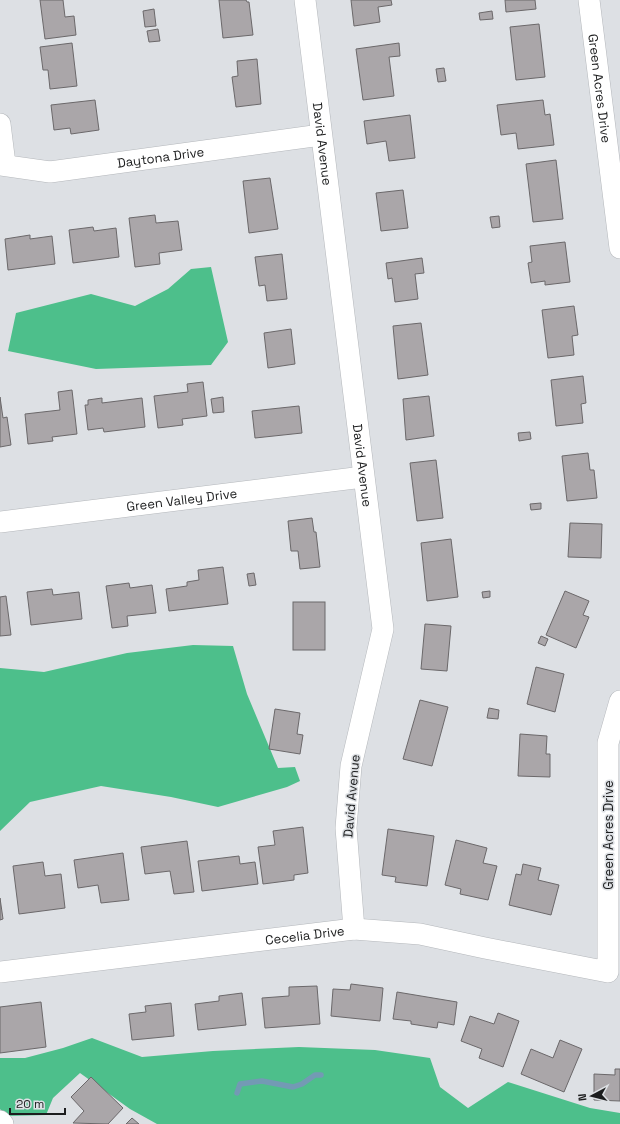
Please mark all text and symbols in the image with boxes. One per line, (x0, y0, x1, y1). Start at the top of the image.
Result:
street label: Green Acres Drive (584, 33, 615, 144)
street label: David Avenue (309, 101, 336, 186)
street label: Daytona Drive (116, 143, 205, 172)
street label: David Avenue (349, 423, 376, 508)
street label: Green Valley Drive (125, 485, 238, 515)
street label: David Avenue (339, 754, 364, 838)
street label: Green Acres Drive (600, 780, 617, 890)
street label: Cecelia Drive (264, 922, 346, 949)
north arrow (572, 1076, 612, 1116)
scale bar (10, 1090, 65, 1116)
text: N (575, 1093, 589, 1102)
text: 20 m (16, 1096, 44, 1112)

